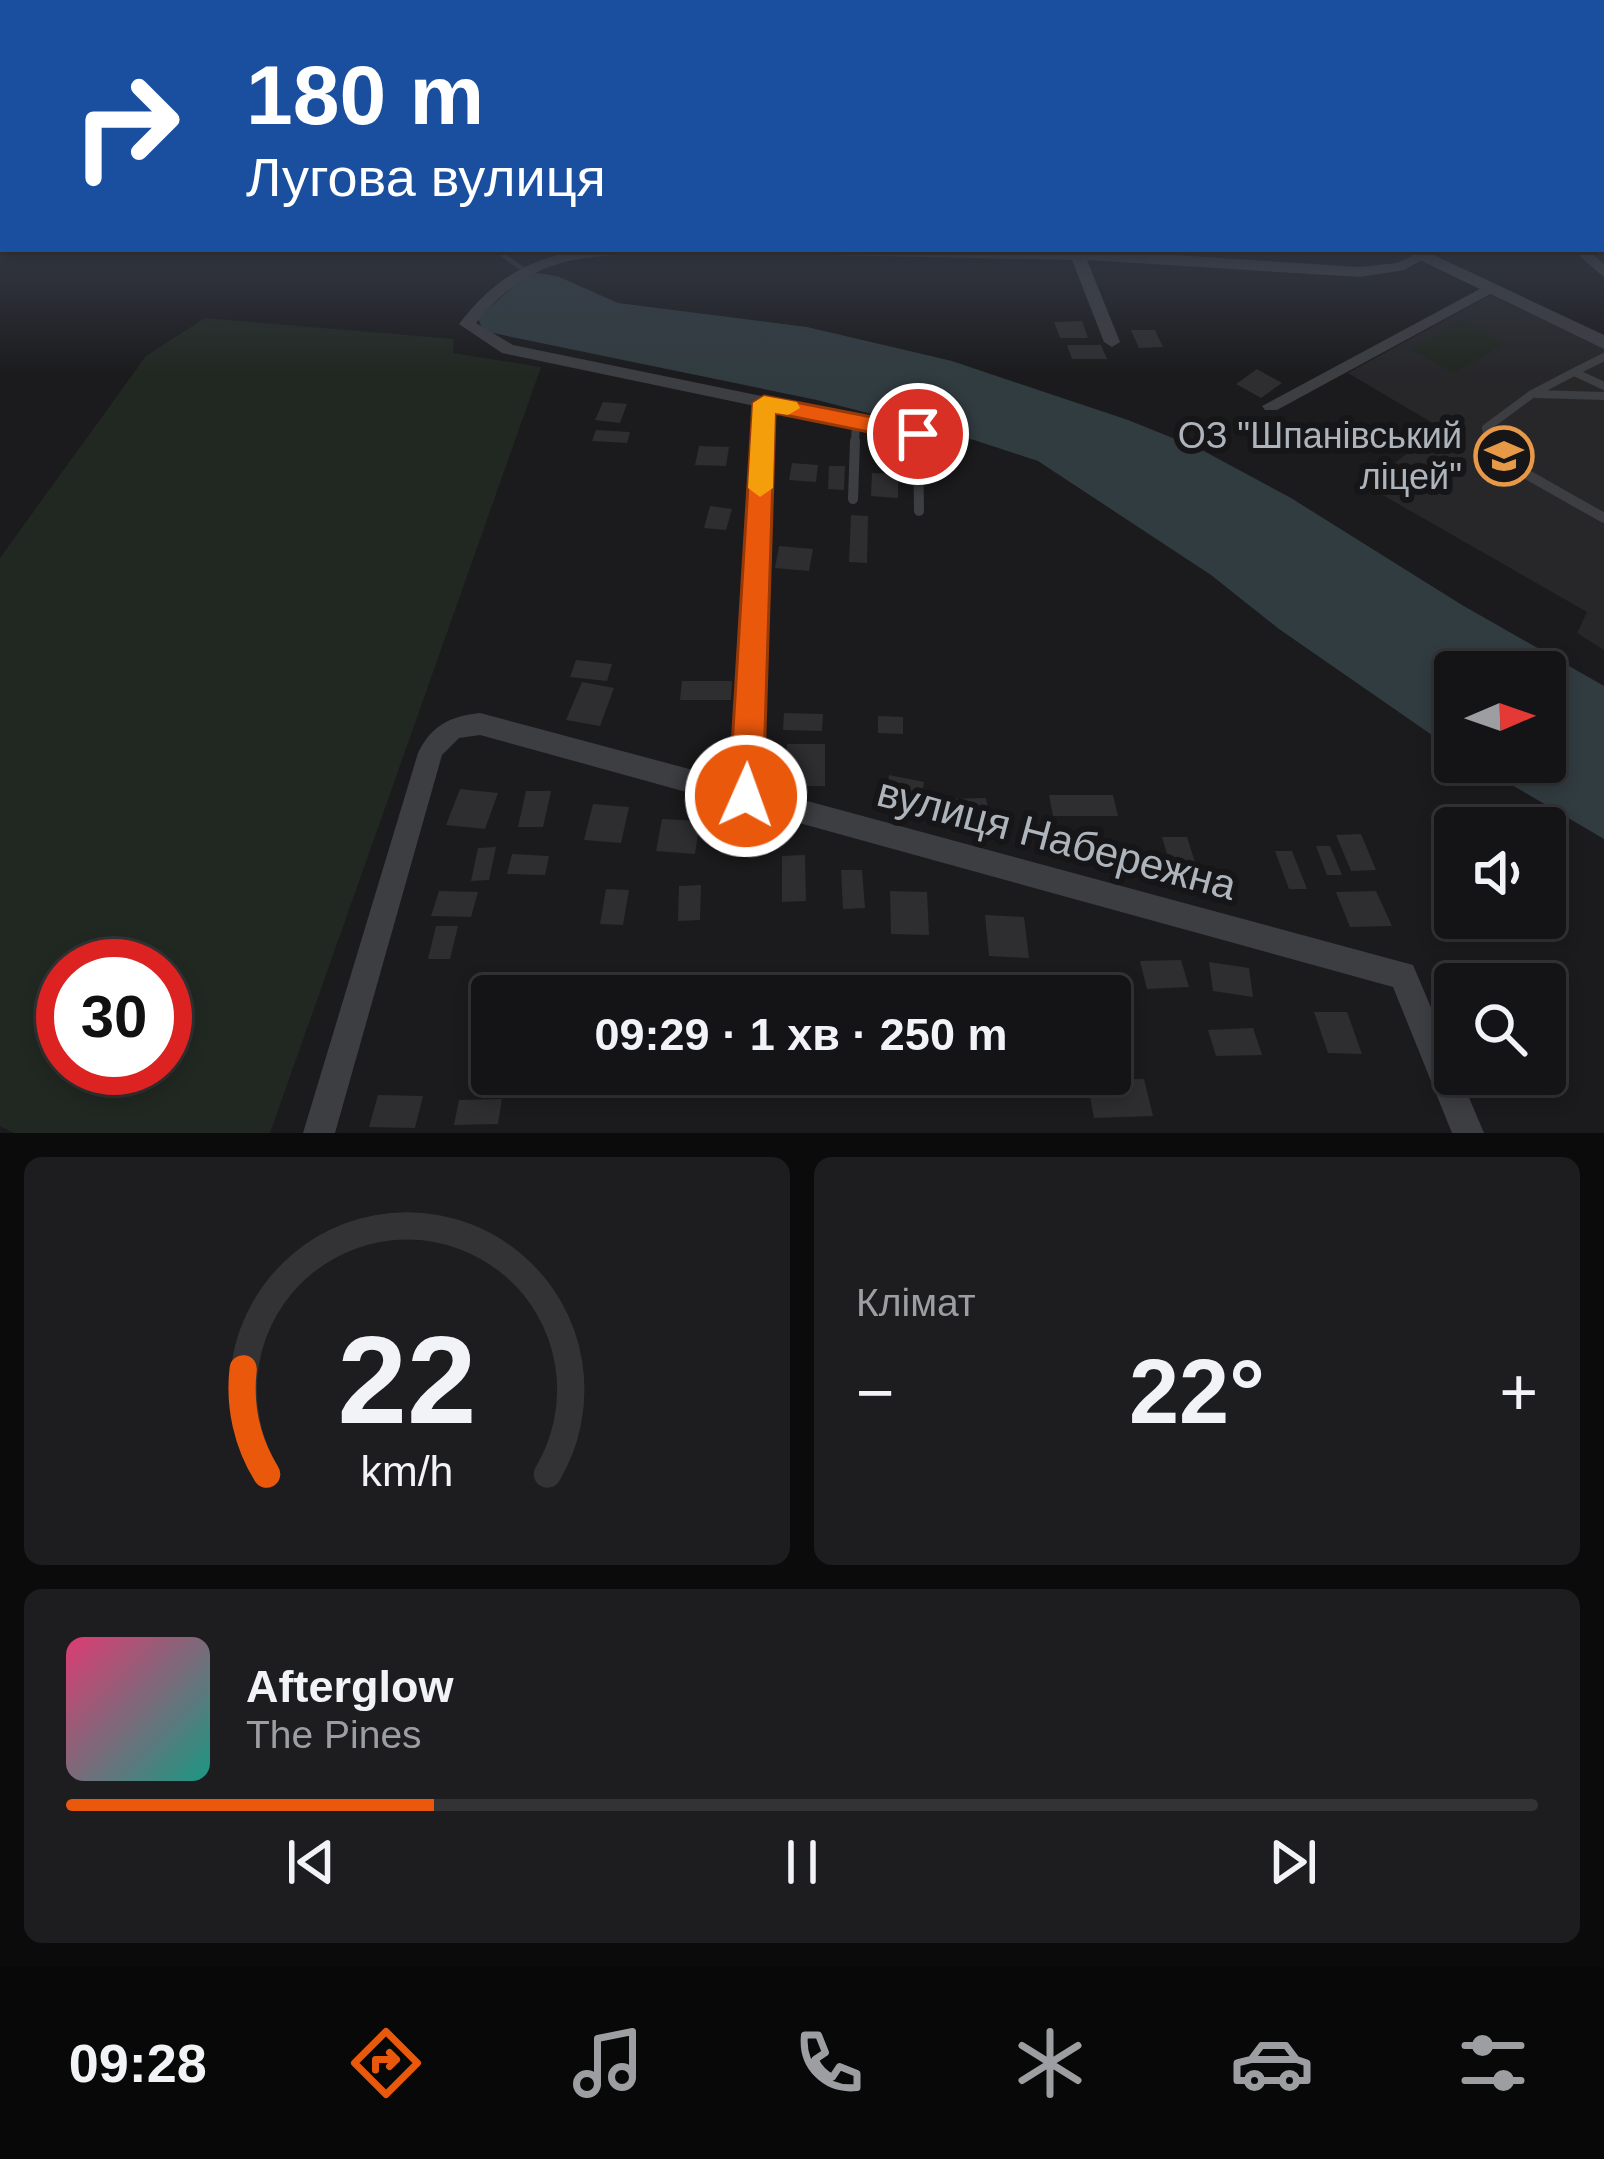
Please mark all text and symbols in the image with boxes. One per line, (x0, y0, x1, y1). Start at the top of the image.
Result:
icon: right (48, 48, 204, 204)
text: 180 m (246, 48, 484, 142)
text: Лугова вулиця (246, 147, 606, 207)
pin (867, 383, 969, 485)
icon: arrive (885, 401, 951, 467)
place label: ОЗ "Шпанівський ліцей" (1178, 415, 1462, 497)
school or university icon: ОЗ "Шпанівський ліцей" (1473, 425, 1535, 487)
north arrow (1434, 651, 1566, 783)
map controls (1434, 651, 1566, 1095)
position arrow (683, 733, 809, 859)
street label: вулиця Набережна (872, 768, 1242, 909)
button: sound (1434, 807, 1566, 939)
speed limit sign: 30 (36, 939, 192, 1095)
button: search (1434, 963, 1566, 1095)
text: 09:29 · 1 хв · 250 m (595, 1009, 1007, 1060)
text: Клімат (856, 1281, 976, 1324)
text: 22 (338, 1310, 476, 1449)
text: 22° (1129, 1342, 1265, 1442)
text: − (856, 1355, 895, 1429)
text: + (1499, 1355, 1538, 1429)
text: km/h (361, 1447, 453, 1495)
text: Afterglow (246, 1661, 454, 1712)
text: The Pines (246, 1713, 422, 1756)
icon: previous (278, 1829, 344, 1895)
icon: pause (769, 1829, 835, 1895)
icon: next (1260, 1829, 1326, 1895)
icon: directions (344, 2021, 428, 2105)
icon: music (566, 2021, 650, 2105)
icon: phone (787, 2021, 871, 2105)
icon: climate (1008, 2021, 1092, 2105)
icon: car (1230, 2021, 1314, 2105)
icon: filters (1451, 2021, 1535, 2105)
text: 09:28 (69, 2033, 207, 2093)

